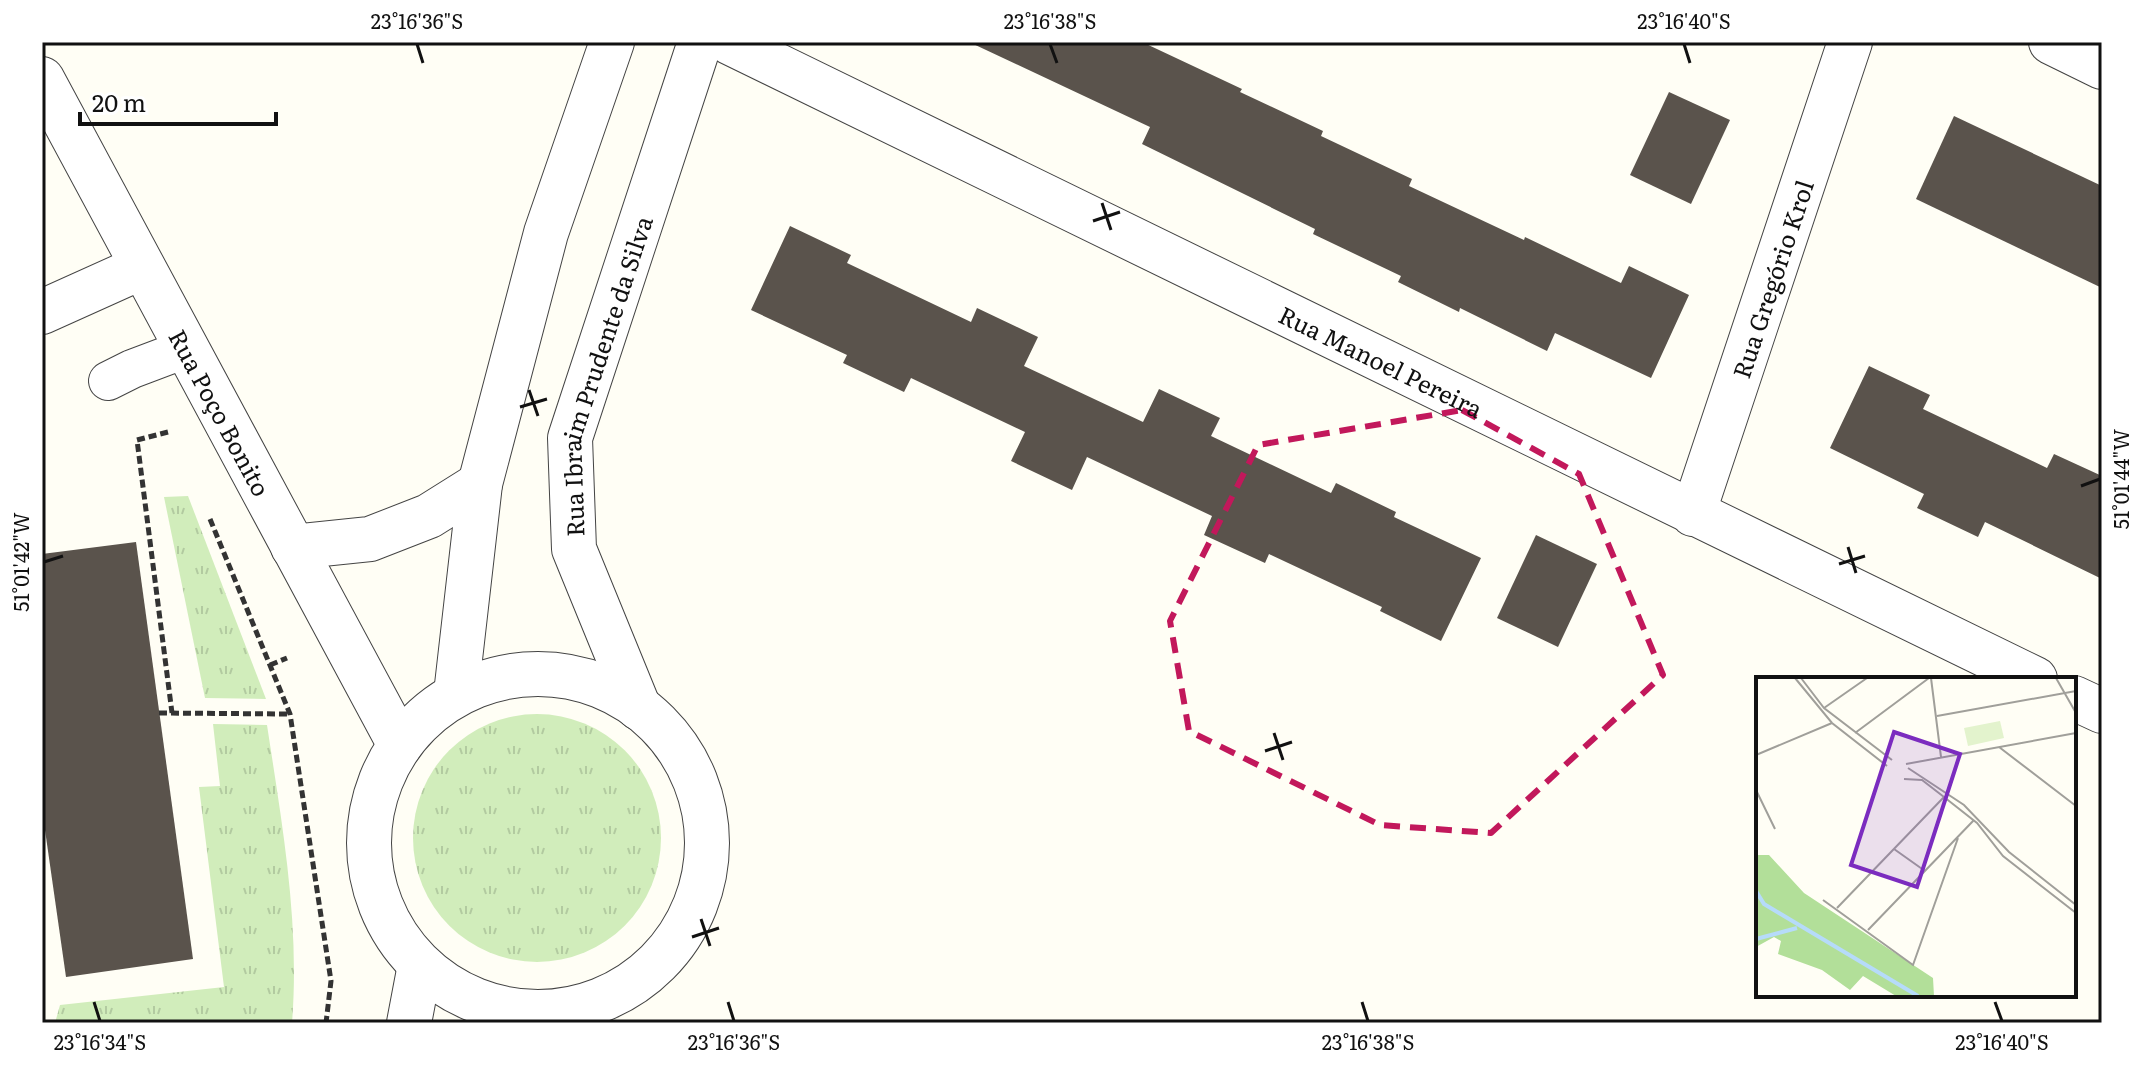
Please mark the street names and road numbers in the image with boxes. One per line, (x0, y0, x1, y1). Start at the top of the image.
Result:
street label: Rua Gregório Krol (1722, 175, 1821, 382)
street label: Rua Ibraim Prudente da Silva (553, 211, 659, 538)
street label: Rua Manoel Pereira (1274, 296, 1489, 425)
street label: Rua Poço Bonito (162, 322, 280, 502)

